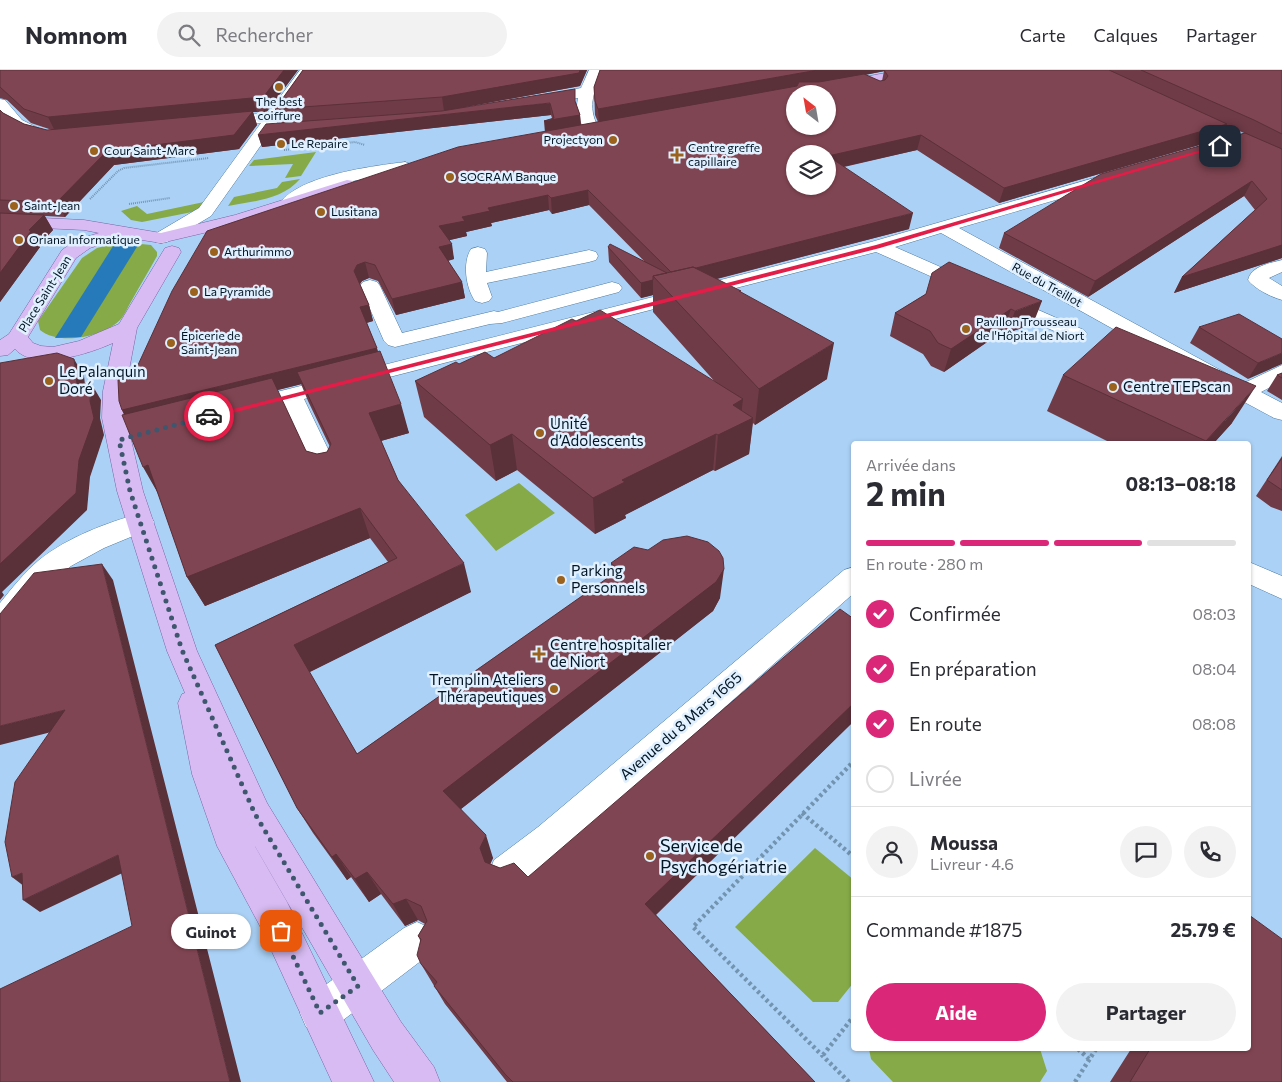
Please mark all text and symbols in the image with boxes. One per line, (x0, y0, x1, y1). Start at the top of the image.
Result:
search box (157, 12, 507, 57)
text: Nomnom (25, 20, 127, 49)
icon: search (175, 21, 203, 49)
text: Rechercher (215, 23, 313, 46)
text: Carte (1020, 24, 1065, 46)
text: Calques (1093, 24, 1158, 46)
text: Partager (1186, 24, 1257, 46)
marker: The best coiffure (273, 81, 285, 93)
north arrow (786, 85, 836, 135)
map controls (786, 85, 836, 195)
place label: The best coiffure (256, 94, 303, 122)
pin (1199, 125, 1241, 167)
place label: Projectyon (543, 132, 603, 146)
icon: home (1206, 132, 1234, 160)
marker: Projectyon (607, 134, 619, 146)
place label: Le Repaire (291, 136, 348, 150)
marker: Le Repaire (275, 138, 287, 150)
place label: Centre greffe capillaire (688, 140, 760, 168)
place label: Cour Saint-Marc (104, 143, 195, 157)
marker: Cour Saint-Marc (88, 145, 100, 157)
button: layers (786, 145, 836, 195)
marker: Centre greffe capillaire (670, 148, 684, 162)
place label: SOCRAM Banque (460, 169, 556, 183)
marker: SOCRAM Banque (444, 171, 456, 183)
place label: Saint-Jean (24, 198, 80, 213)
marker: Saint-Jean (8, 200, 20, 212)
place label: Lusitana (331, 204, 377, 218)
marker: Lusitana (315, 206, 327, 218)
place label: Oriana Informatique (29, 232, 140, 246)
marker: Oriana Informatique (13, 234, 25, 246)
place label: Arthurimmo (224, 244, 292, 258)
marker: Arthurimmo (208, 246, 220, 258)
street label: Place Saint-Jean (15, 253, 74, 335)
street label: Rue du Treillot (1010, 259, 1085, 309)
place label: La Pyramide (204, 284, 271, 298)
marker: La Pyramide (188, 286, 200, 298)
place label: Pavillon Trousseau de l'Hôpital de Niort (976, 314, 1085, 342)
marker: Pavillon Trousseau de l'Hôpital de Niort (960, 323, 972, 335)
place label: Épicerie de Saint-Jean (181, 328, 240, 357)
marker: Épicerie de Saint-Jean (165, 337, 177, 349)
place label: Le Palanquin Doré (59, 362, 145, 397)
marker: Le Palanquin Doré (43, 375, 55, 387)
place label: Centre TEPscan (1123, 377, 1231, 395)
marker: Centre TEPscan (1107, 381, 1119, 393)
courier (184, 391, 234, 441)
icon: car (195, 402, 223, 430)
place label: Unité d’Adolescents (550, 414, 644, 449)
marker: Unité d’Adolescents (534, 427, 546, 439)
text: Arrivée dans (866, 455, 956, 474)
text: 08:13–08:18 (1126, 472, 1236, 495)
text: 2 min (866, 473, 946, 513)
text: En route · 280 m (866, 554, 983, 573)
place label: Parking Personnels (571, 561, 645, 596)
marker: Parking Personnels (555, 574, 567, 586)
icon: check (866, 600, 894, 628)
text: Confirmée (909, 602, 1001, 625)
text: 08:03 (1193, 604, 1236, 623)
place label: Centre hospitalier de Niort (550, 635, 672, 670)
marker: Centre hospitalier de Niort (532, 647, 546, 661)
icon: check (866, 655, 894, 683)
text: En préparation (909, 657, 1037, 680)
text: 08:04 (1192, 659, 1236, 678)
street label: Avenue du 8 Mars 1665 (616, 667, 745, 783)
place label: Tremplin Ateliers Thérapeutiques (429, 670, 544, 705)
marker: Tremplin Ateliers Thérapeutiques (548, 683, 560, 695)
icon: check (866, 710, 894, 738)
text: En route (909, 712, 982, 735)
text: 08:08 (1192, 714, 1236, 733)
text: Livrée (909, 767, 962, 790)
button: person (866, 826, 918, 878)
button: chat (1120, 826, 1172, 878)
button: phone (1184, 826, 1236, 878)
text: Moussa (930, 831, 998, 854)
place label: Service de Psychogériatrie (660, 834, 787, 877)
marker: Service de Psychogériatrie (644, 850, 656, 862)
text: Livreur · 4.6 (930, 854, 1014, 873)
pin (260, 910, 302, 952)
callout: Guinot (171, 914, 251, 948)
icon: bag (267, 917, 295, 945)
text: Commande #1875 (866, 918, 1022, 941)
text: 25.79 € (1170, 918, 1236, 941)
text: Guinot (186, 922, 236, 941)
button: Aide (866, 983, 1046, 1041)
button: Partager (1056, 983, 1236, 1041)

